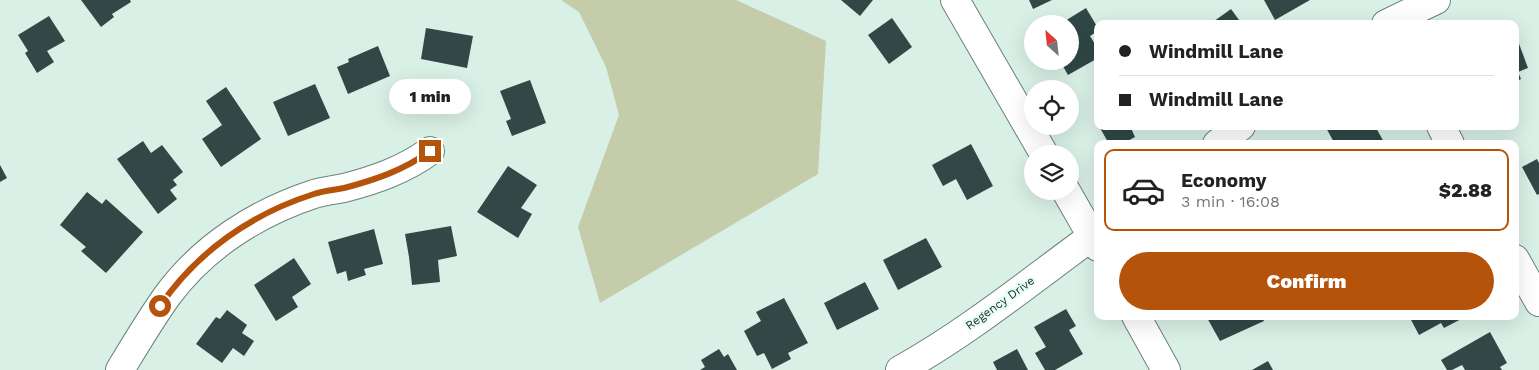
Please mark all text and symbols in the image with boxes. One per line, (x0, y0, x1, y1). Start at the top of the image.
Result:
north arrow (1024, 15, 1079, 70)
map controls (1024, 15, 1079, 200)
text: Windmill Lane (1149, 40, 1283, 63)
callout: 1 min (389, 78, 471, 114)
button: locate (1024, 80, 1079, 135)
text: 1 min (409, 87, 451, 106)
text: Windmill Lane (1149, 88, 1283, 111)
route end (419, 140, 441, 162)
button: layers (1024, 145, 1079, 200)
icon: car (1121, 168, 1166, 213)
text: Economy (1181, 169, 1266, 192)
text: $2.88 (1439, 179, 1492, 202)
text: 3 min · 16:08 (1181, 192, 1280, 211)
button: Confirm (1119, 252, 1494, 310)
street label: Regency Drive (963, 273, 1037, 333)
route start (149, 295, 171, 317)

